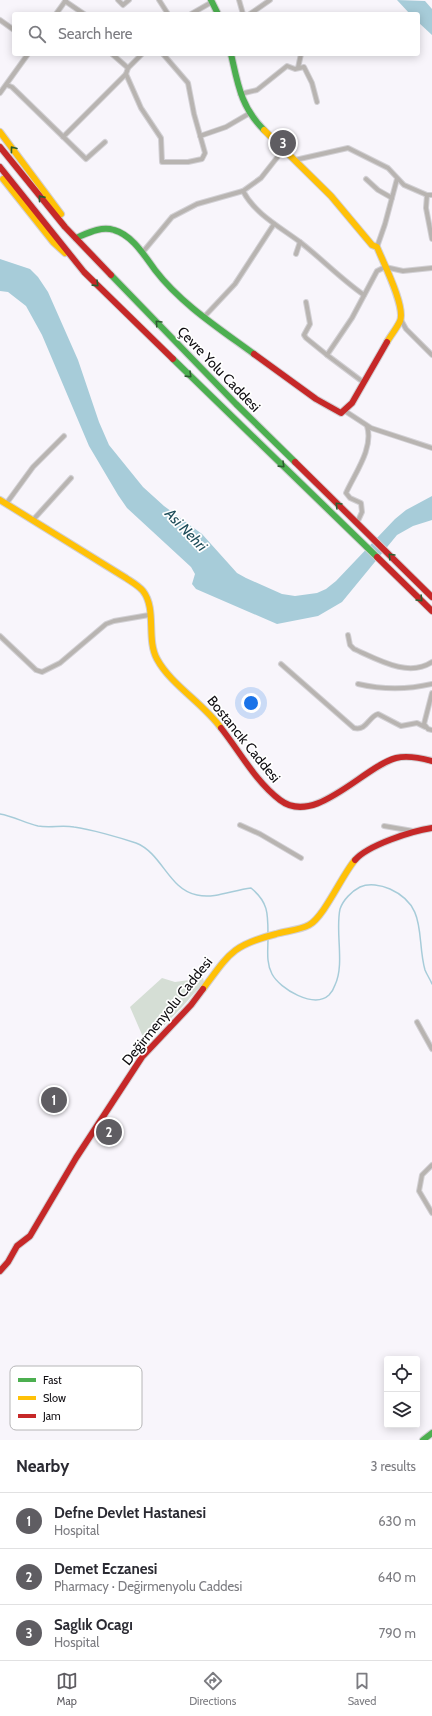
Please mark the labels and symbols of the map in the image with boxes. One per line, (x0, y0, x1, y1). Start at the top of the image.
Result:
pin: 3 (270, 128, 296, 158)
one-way arrow (11, 147, 18, 154)
one-way arrow (38, 195, 45, 202)
one-way arrow (91, 279, 99, 286)
one-way arrow (155, 320, 163, 328)
street label: Çevre Yolu Caddesi (174, 322, 264, 416)
one-way arrow (184, 370, 192, 377)
one-way arrow (277, 460, 285, 468)
one-way arrow (335, 502, 343, 510)
water label: Asi Nehri (161, 504, 211, 556)
one-way arrow (388, 553, 396, 561)
one-way arrow (415, 594, 423, 602)
street label: Bostancık Caddesi (203, 692, 285, 786)
your location (241, 693, 261, 713)
street label: Değirmenyolu Caddesi (118, 953, 216, 1069)
pin: 1 (41, 1085, 67, 1115)
pin: 2 (96, 1117, 122, 1147)
legend (10, 1366, 142, 1430)
text: Fast (43, 1373, 62, 1387)
text: Slow (43, 1391, 66, 1405)
text: Jam (42, 1409, 61, 1423)

